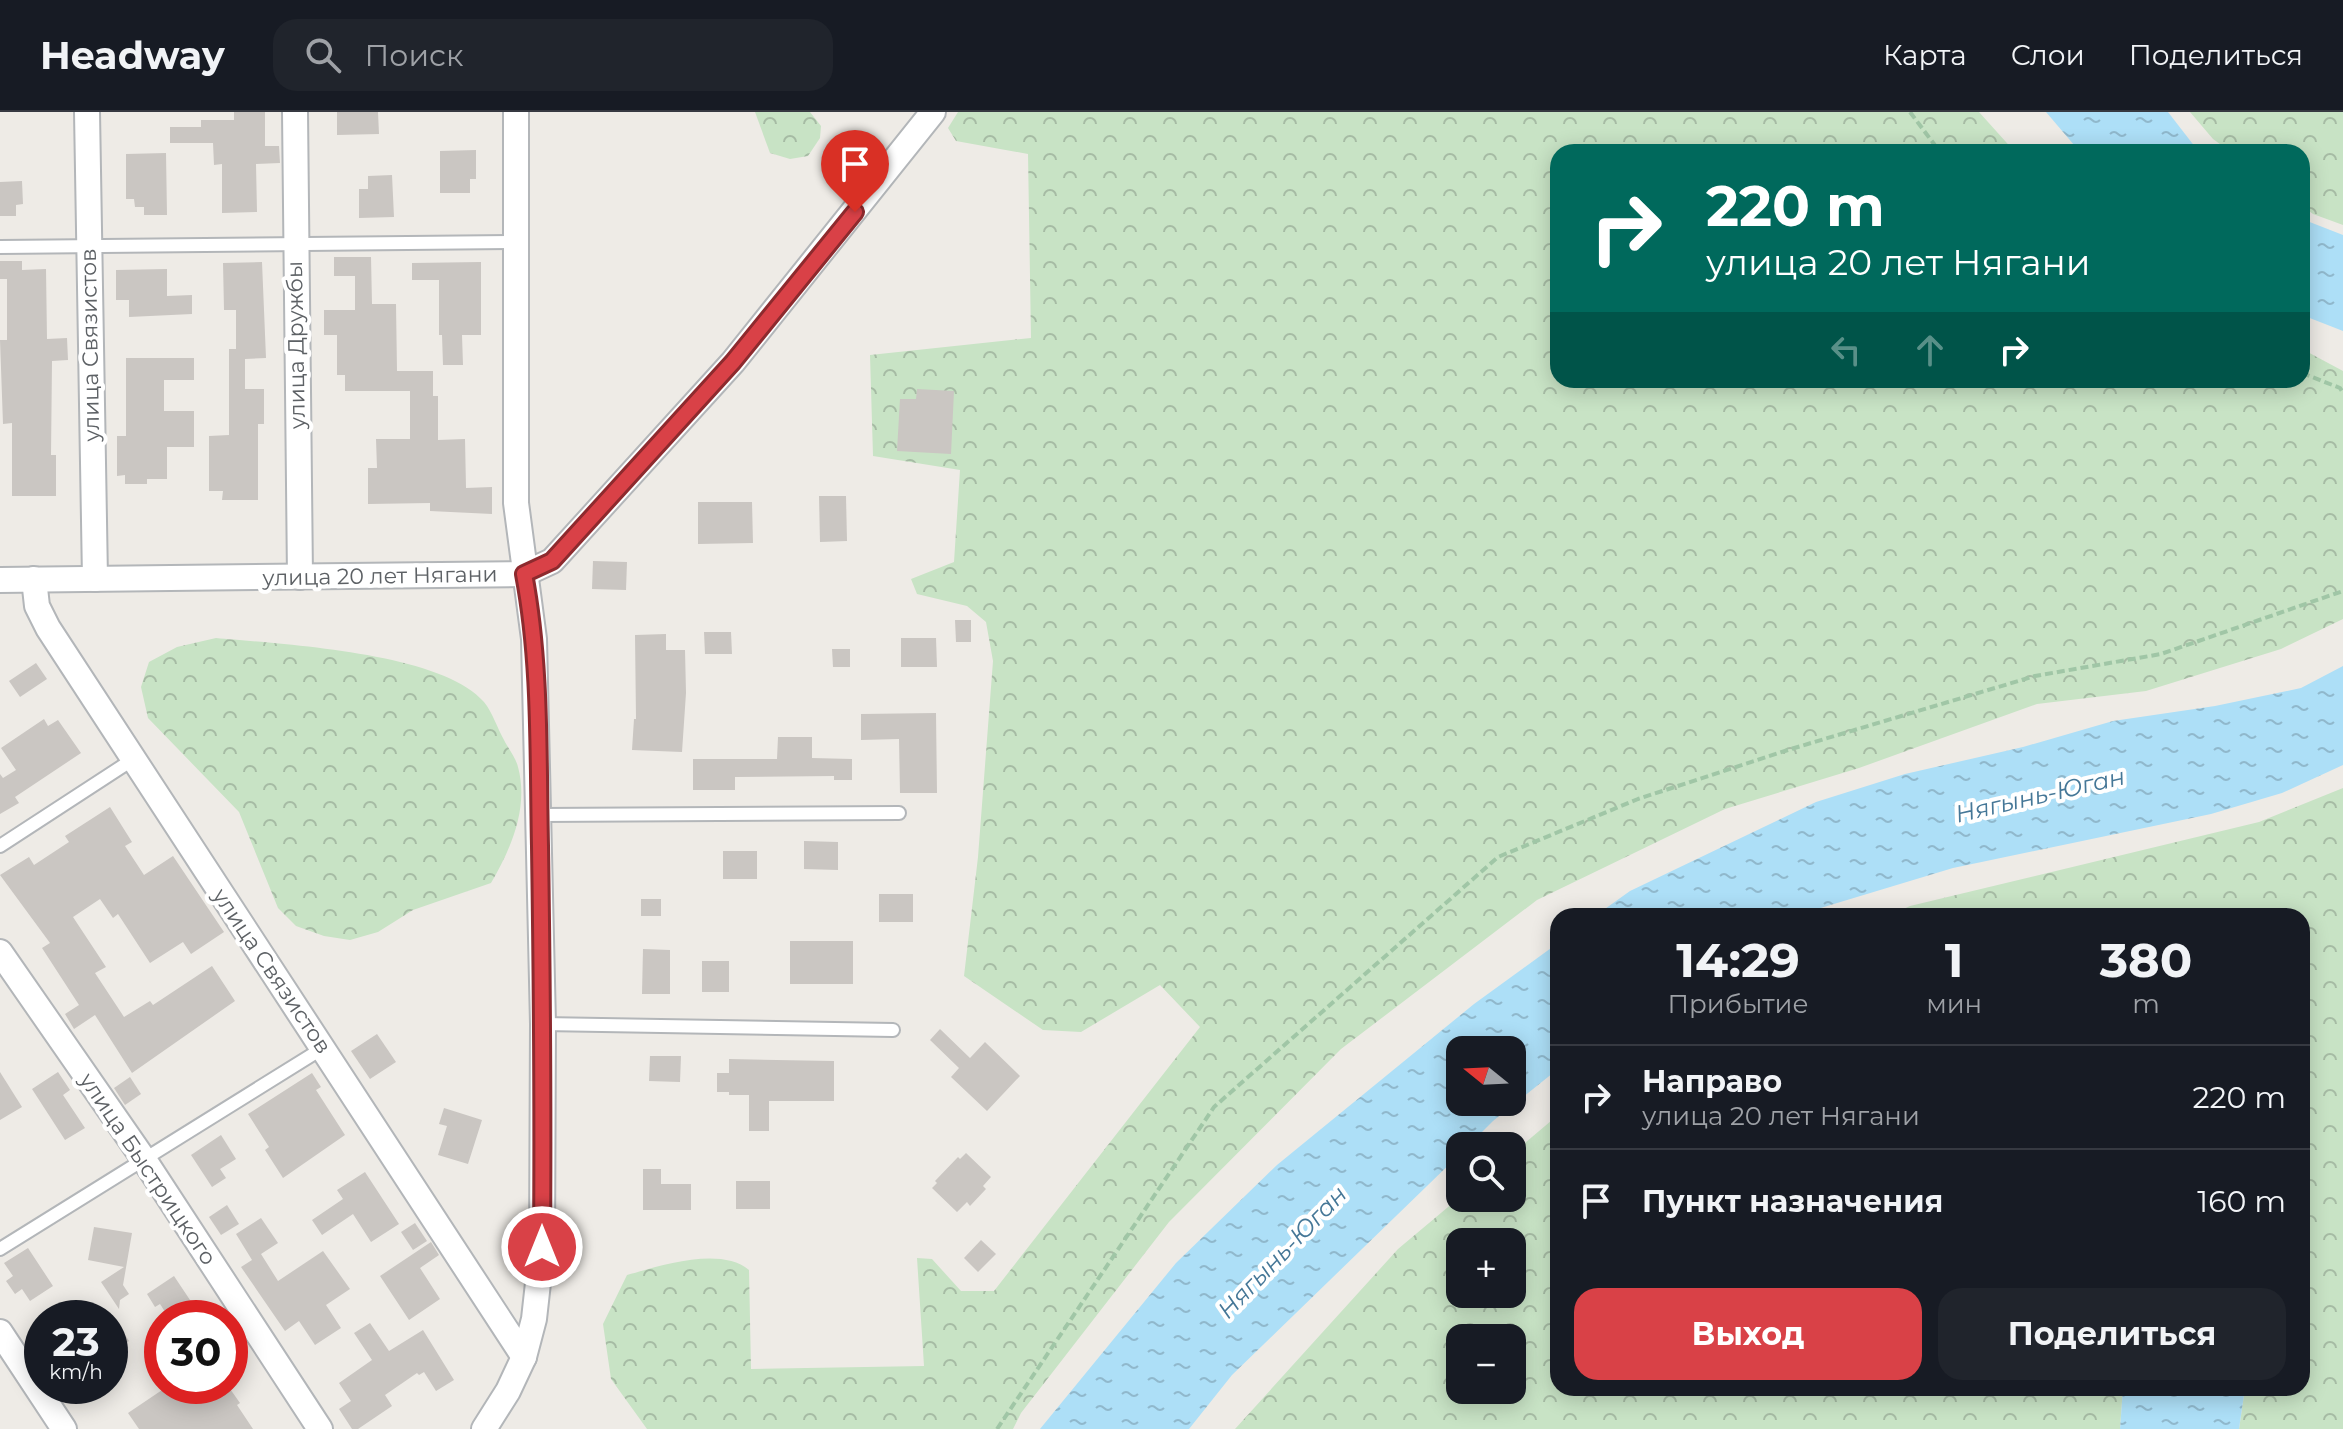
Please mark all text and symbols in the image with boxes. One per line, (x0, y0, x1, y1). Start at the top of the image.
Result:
search box (273, 19, 833, 91)
text: Headway (40, 32, 225, 79)
icon: search (301, 33, 345, 77)
text: Поиск (365, 37, 463, 74)
text: Карта (1883, 38, 1967, 72)
text: Слои (2011, 38, 2085, 72)
text: Поделиться (2129, 38, 2303, 72)
pin (821, 130, 889, 212)
icon: arrive (833, 142, 877, 186)
text: 220 m (1706, 172, 1885, 240)
icon: right (1574, 176, 1678, 280)
text: улица 20 лет Нягани (1706, 240, 2091, 284)
street label: улица Связистов (75, 248, 105, 443)
street label: улица Дружбы (281, 261, 311, 430)
icon: left (1824, 328, 1868, 372)
icon: ahead (1908, 328, 1952, 372)
icon: right (1992, 328, 2036, 372)
street label: улица 20 лет Нягани (261, 560, 498, 592)
water label: Нягынь-Юган (1952, 761, 2128, 829)
street label: улица Связистов (206, 883, 337, 1059)
text: 14:29 (1676, 931, 1800, 989)
text: 1 (1945, 931, 1964, 989)
text: 380 (2100, 931, 2192, 989)
text: Прибытие (1668, 988, 1809, 1020)
text: мин (1926, 988, 1982, 1020)
text: m (2132, 988, 2160, 1020)
north arrow (1446, 1036, 1526, 1116)
map controls (1446, 1036, 1526, 1404)
text: Направо (1642, 1063, 1782, 1100)
street label: улица Быстрицкого (73, 1067, 222, 1270)
icon: right (1574, 1075, 1618, 1119)
text: 220 m (2192, 1079, 2286, 1116)
text: улица 20 лет Нягани (1642, 1100, 1920, 1132)
button: search (1446, 1132, 1526, 1212)
icon: arrive (1574, 1179, 1618, 1223)
water label: Нягынь-Юган (1211, 1180, 1353, 1324)
text: Пункт назначения (1642, 1183, 1943, 1220)
text: 160 m (2197, 1183, 2286, 1220)
position arrow (500, 1205, 584, 1289)
button: + (1446, 1228, 1526, 1308)
button: Выход (1574, 1288, 1922, 1380)
button: Поделиться (1938, 1288, 2286, 1380)
speed limit sign: 30 (144, 1300, 248, 1404)
text: 23 (52, 1317, 100, 1366)
button: − (1446, 1324, 1526, 1404)
text: km/h (49, 1360, 103, 1384)

